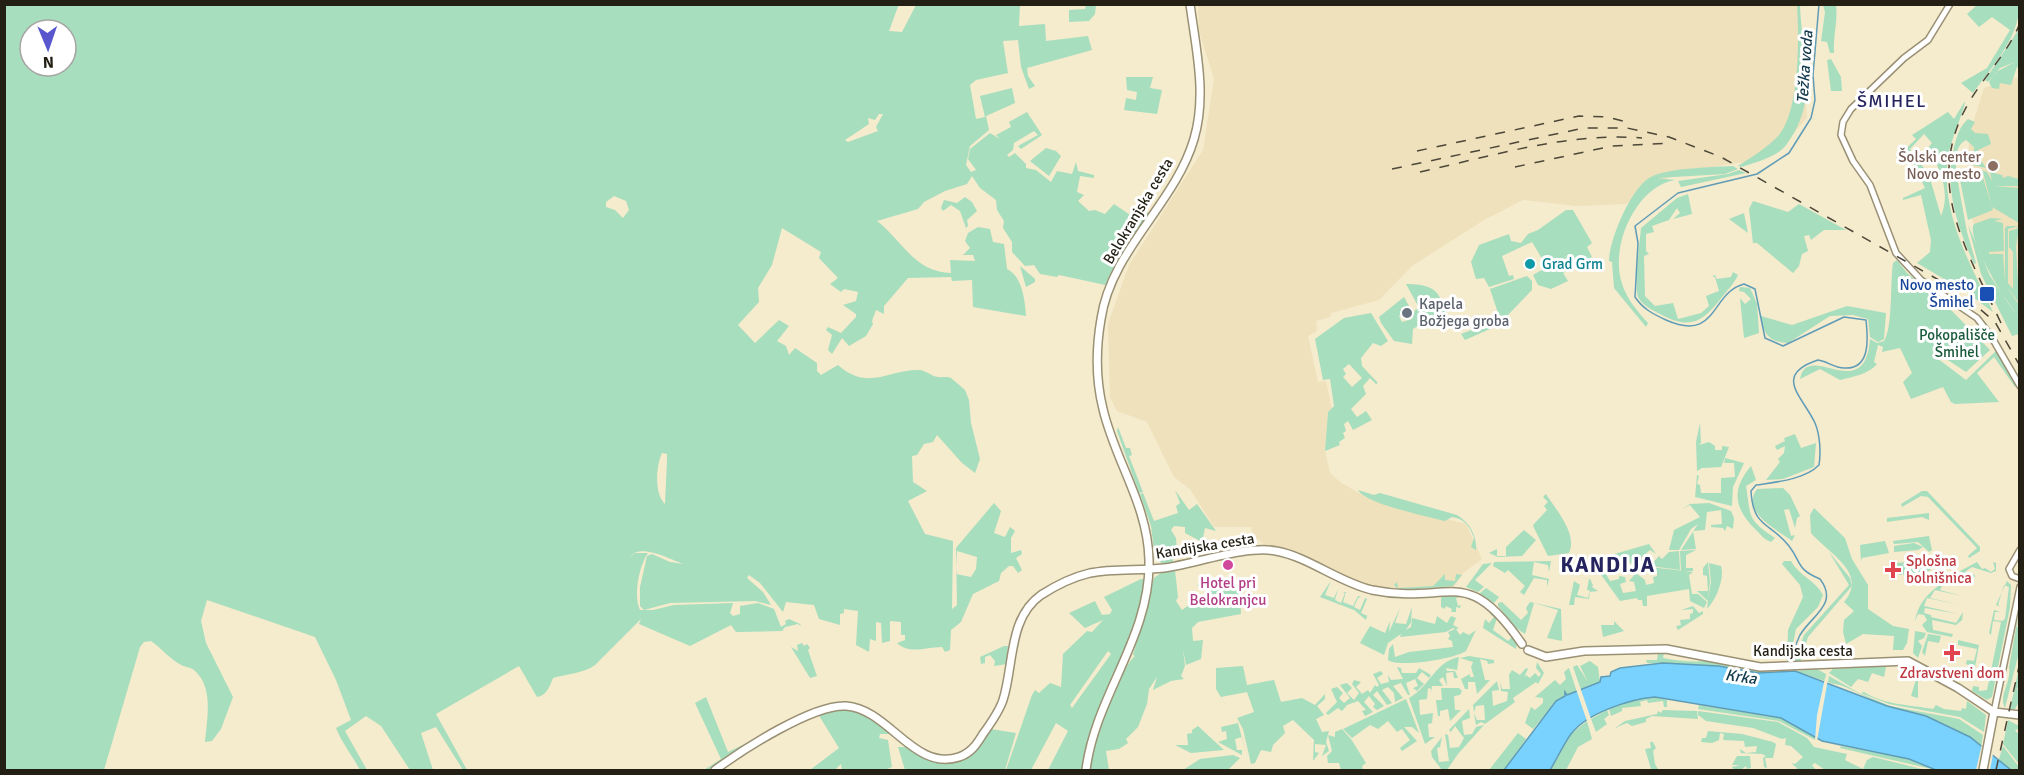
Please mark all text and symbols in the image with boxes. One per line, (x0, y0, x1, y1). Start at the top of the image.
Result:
north arrow (18, 18, 78, 78)
water label: Težka voda (1792, 29, 1818, 104)
text: N (43, 52, 54, 72)
district label: ŠMIHEL (1857, 90, 1927, 112)
place label: Šolski center Novo mesto (1898, 147, 1981, 183)
street label: Belokranjska cesta (1099, 155, 1177, 267)
marker: Šolski center Novo mesto (1986, 159, 2000, 173)
place label: Grad Grm (1542, 255, 1603, 273)
marker: Grad Grm (1523, 257, 1537, 271)
place label: Novo mesto Šmihel (1899, 276, 1974, 311)
marker: Novo mesto Šmihel (1978, 285, 1996, 303)
place label: Kapela Božjega groba (1419, 295, 1509, 330)
marker: Kapela Božjega groba (1400, 306, 1414, 320)
park label: Pokopališče Šmihel (1919, 326, 1995, 361)
street label: Kandijska cesta (1154, 529, 1256, 563)
district label: KANDIJA (1560, 552, 1656, 578)
place label: Splošna bolnišnica (1906, 552, 1972, 587)
marker: Hotel pri Belokranjcu (1221, 558, 1235, 572)
marker: Splošna bolnišnica (1884, 561, 1902, 579)
place label: Hotel pri Belokranjcu (1190, 574, 1266, 609)
street label: Kandijska cesta (1753, 642, 1853, 660)
marker: Zdravstveni dom (1943, 644, 1961, 662)
place label: Zdravstveni dom (1900, 664, 2005, 682)
water label: Krka (1724, 665, 1759, 689)

